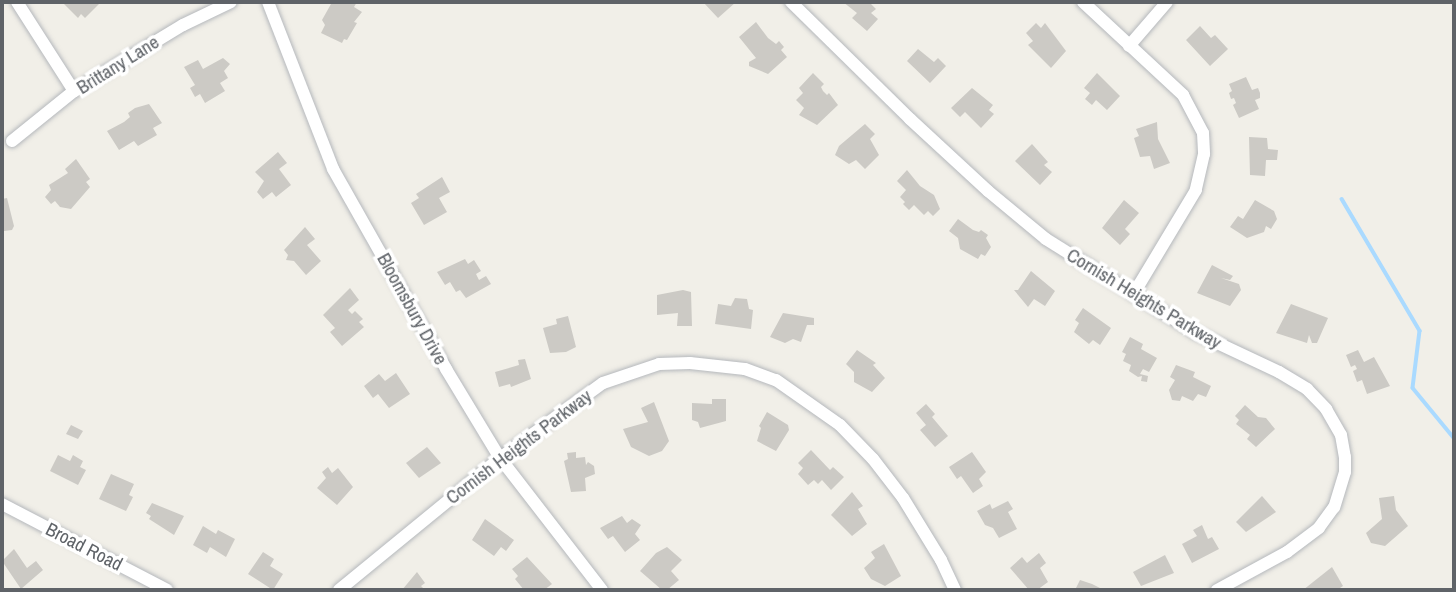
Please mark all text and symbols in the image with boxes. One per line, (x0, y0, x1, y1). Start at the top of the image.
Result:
street label: Brittany Lane (73, 31, 163, 99)
street label: Cornish Heights Parkway (1062, 244, 1226, 354)
street label: Bloomsbury Drive (372, 249, 452, 369)
street label: Cornish Heights Parkway (442, 385, 596, 509)
street label: Broad Road (42, 518, 126, 576)

